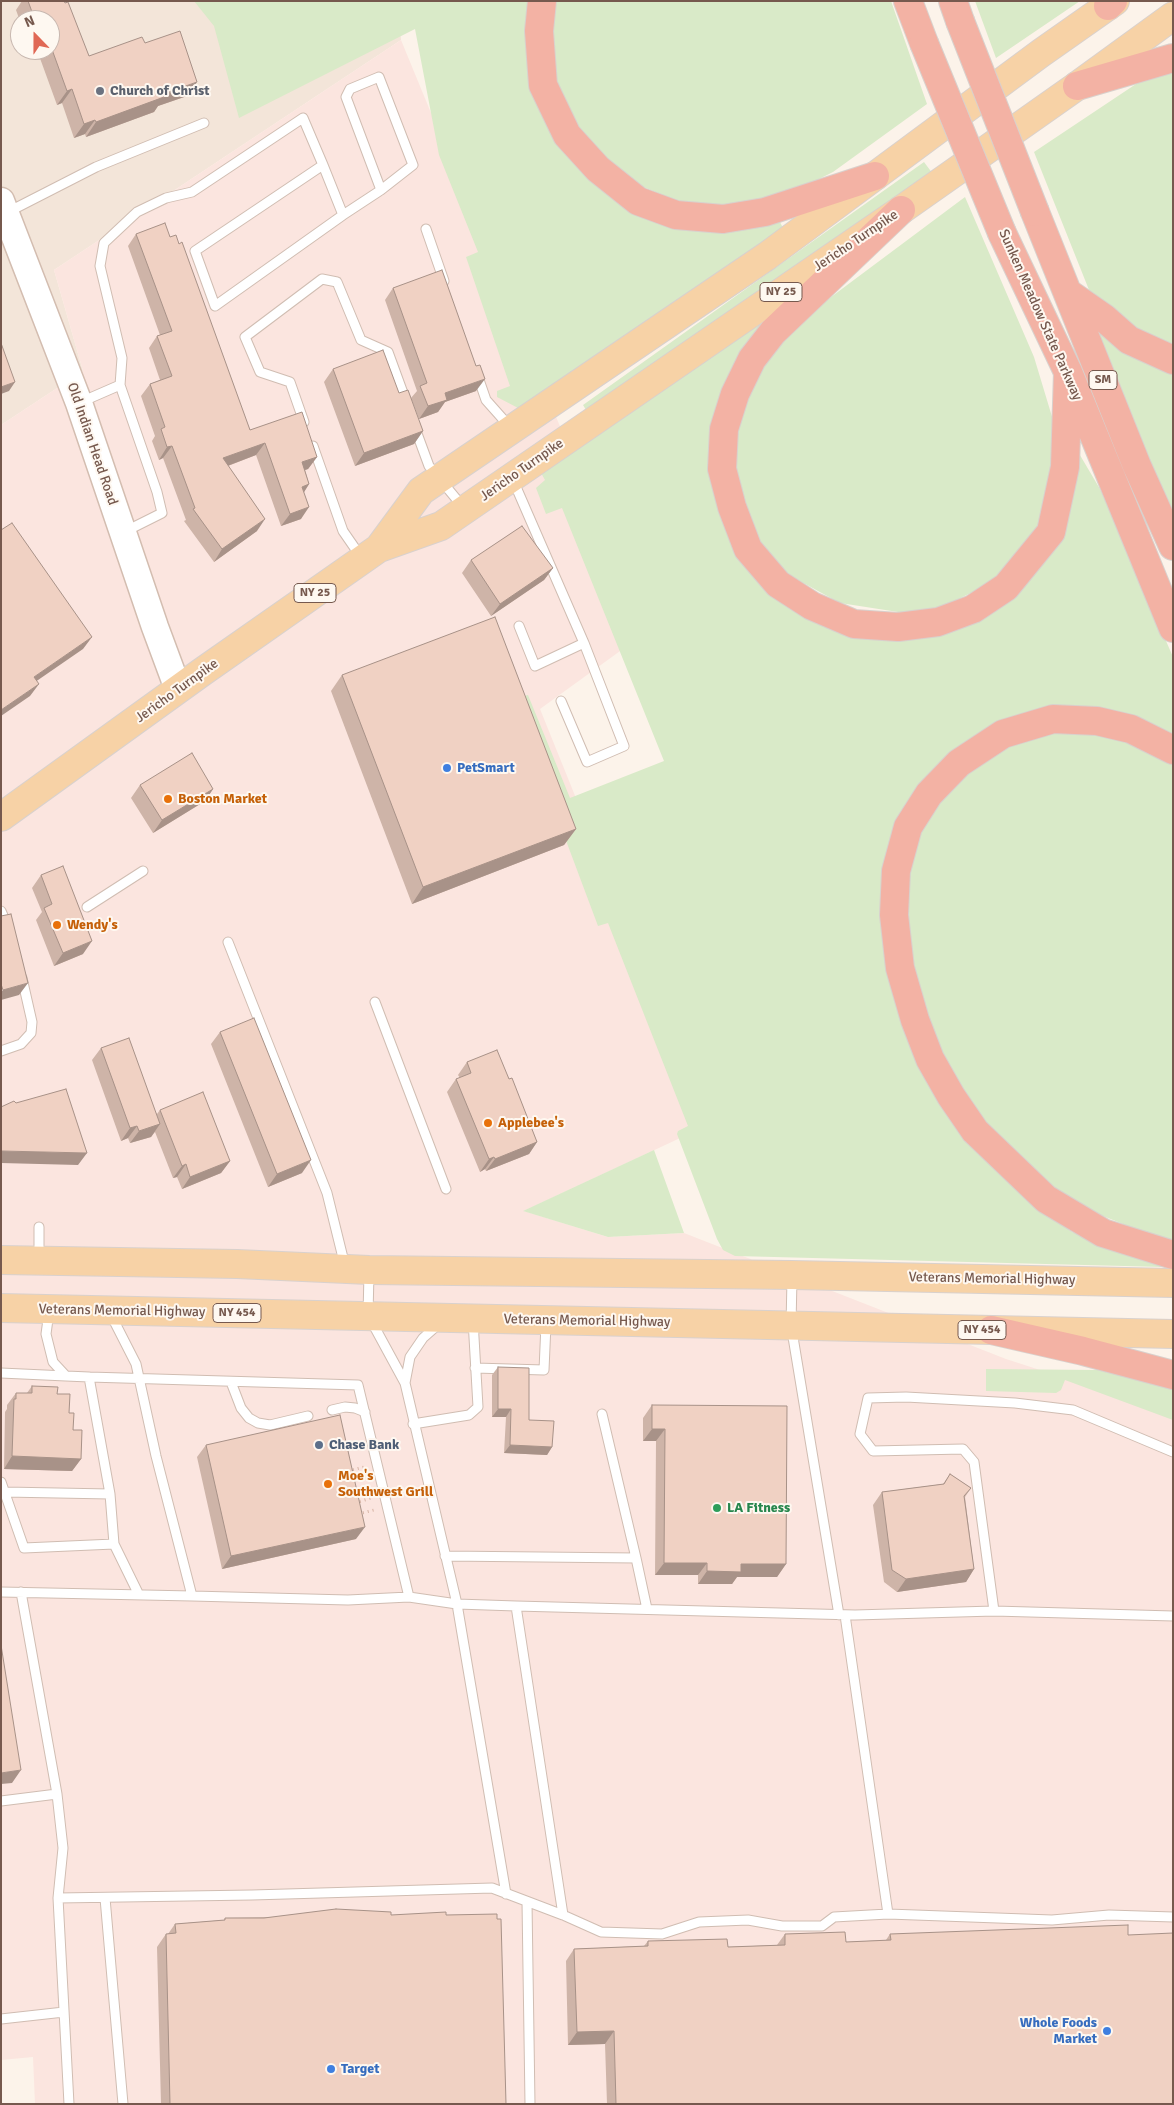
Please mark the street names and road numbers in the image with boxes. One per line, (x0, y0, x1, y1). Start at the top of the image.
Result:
street label: Jericho Turnpike (811, 207, 901, 275)
street label: Sunken Meadow State Parkway (995, 227, 1085, 403)
road number: NY 25 (760, 282, 802, 302)
road number: SM (1089, 370, 1117, 390)
street label: Old Indian Head Road (63, 381, 121, 507)
street label: Jericho Turnpike (477, 435, 567, 505)
road number: NY 25 (294, 584, 336, 602)
street label: Jericho Turnpike (132, 655, 222, 727)
street label: Veterans Memorial Highway (908, 1269, 1076, 1289)
street label: Veterans Memorial Highway (38, 1301, 206, 1321)
road number: NY 454 (213, 1304, 261, 1322)
street label: Veterans Memorial Highway (503, 1311, 671, 1331)
road number: NY 454 (958, 1320, 1006, 1340)

